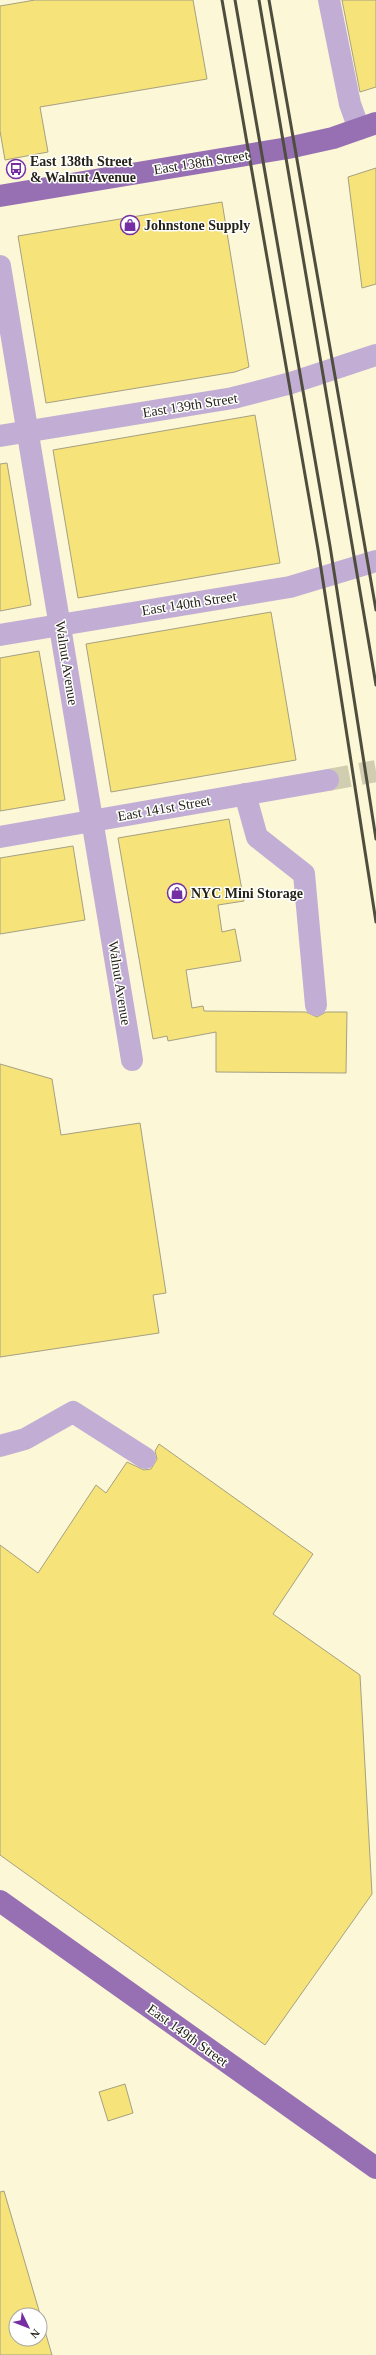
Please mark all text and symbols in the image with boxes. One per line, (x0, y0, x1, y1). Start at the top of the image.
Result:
street label: East 138th Street (153, 148, 250, 177)
place label: East 138th Street & Walnut Avenue (30, 154, 136, 185)
bus stop icon: East 138th Street & Walnut Avenue (5, 158, 27, 180)
shop icon: Johnstone Supply (119, 214, 141, 236)
place label: Johnstone Supply (144, 218, 250, 233)
street label: East 139th Street (142, 391, 239, 420)
street label: East 140th Street (141, 589, 238, 618)
street label: Walnut Avenue (52, 620, 81, 706)
street label: East 141st Street (116, 793, 212, 824)
shop icon: NYC Mini Storage (166, 882, 188, 904)
place label: NYC Mini Storage (191, 886, 303, 901)
street label: Walnut Avenue (105, 940, 134, 1026)
street label: East 149th Street (145, 2001, 231, 2070)
north arrow (8, 2307, 48, 2347)
text: N (28, 2327, 42, 2341)

